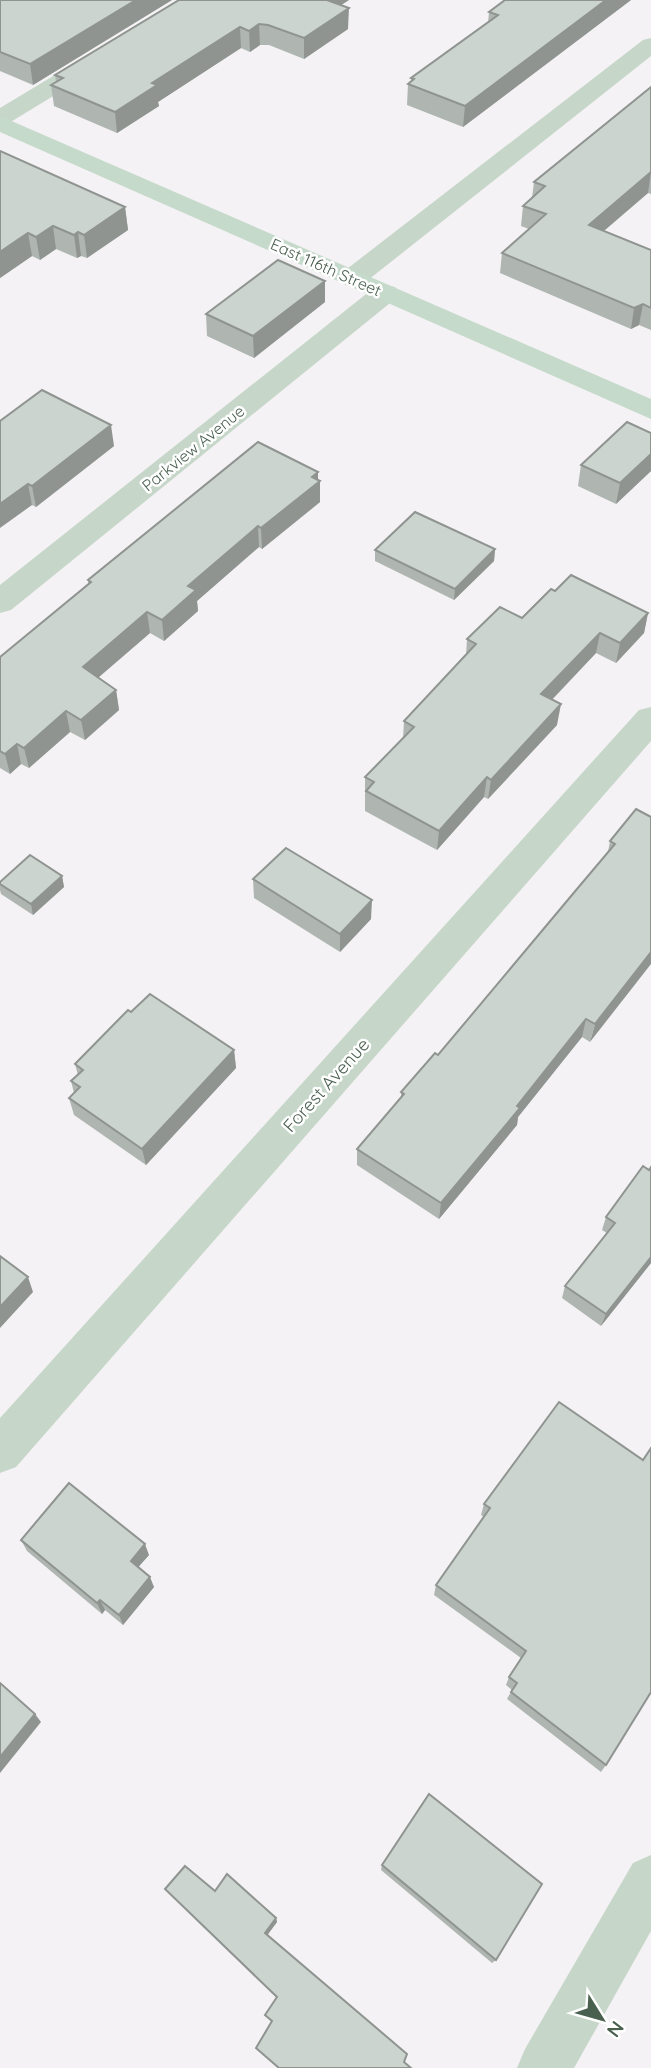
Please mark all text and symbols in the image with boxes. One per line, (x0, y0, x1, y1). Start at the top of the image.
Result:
street label: East 116th Street (268, 234, 384, 300)
street label: Parkview Avenue (138, 401, 248, 495)
street label: Forest Avenue (278, 1033, 374, 1137)
north arrow (567, 1984, 637, 2054)
text: N (602, 2016, 629, 2042)

